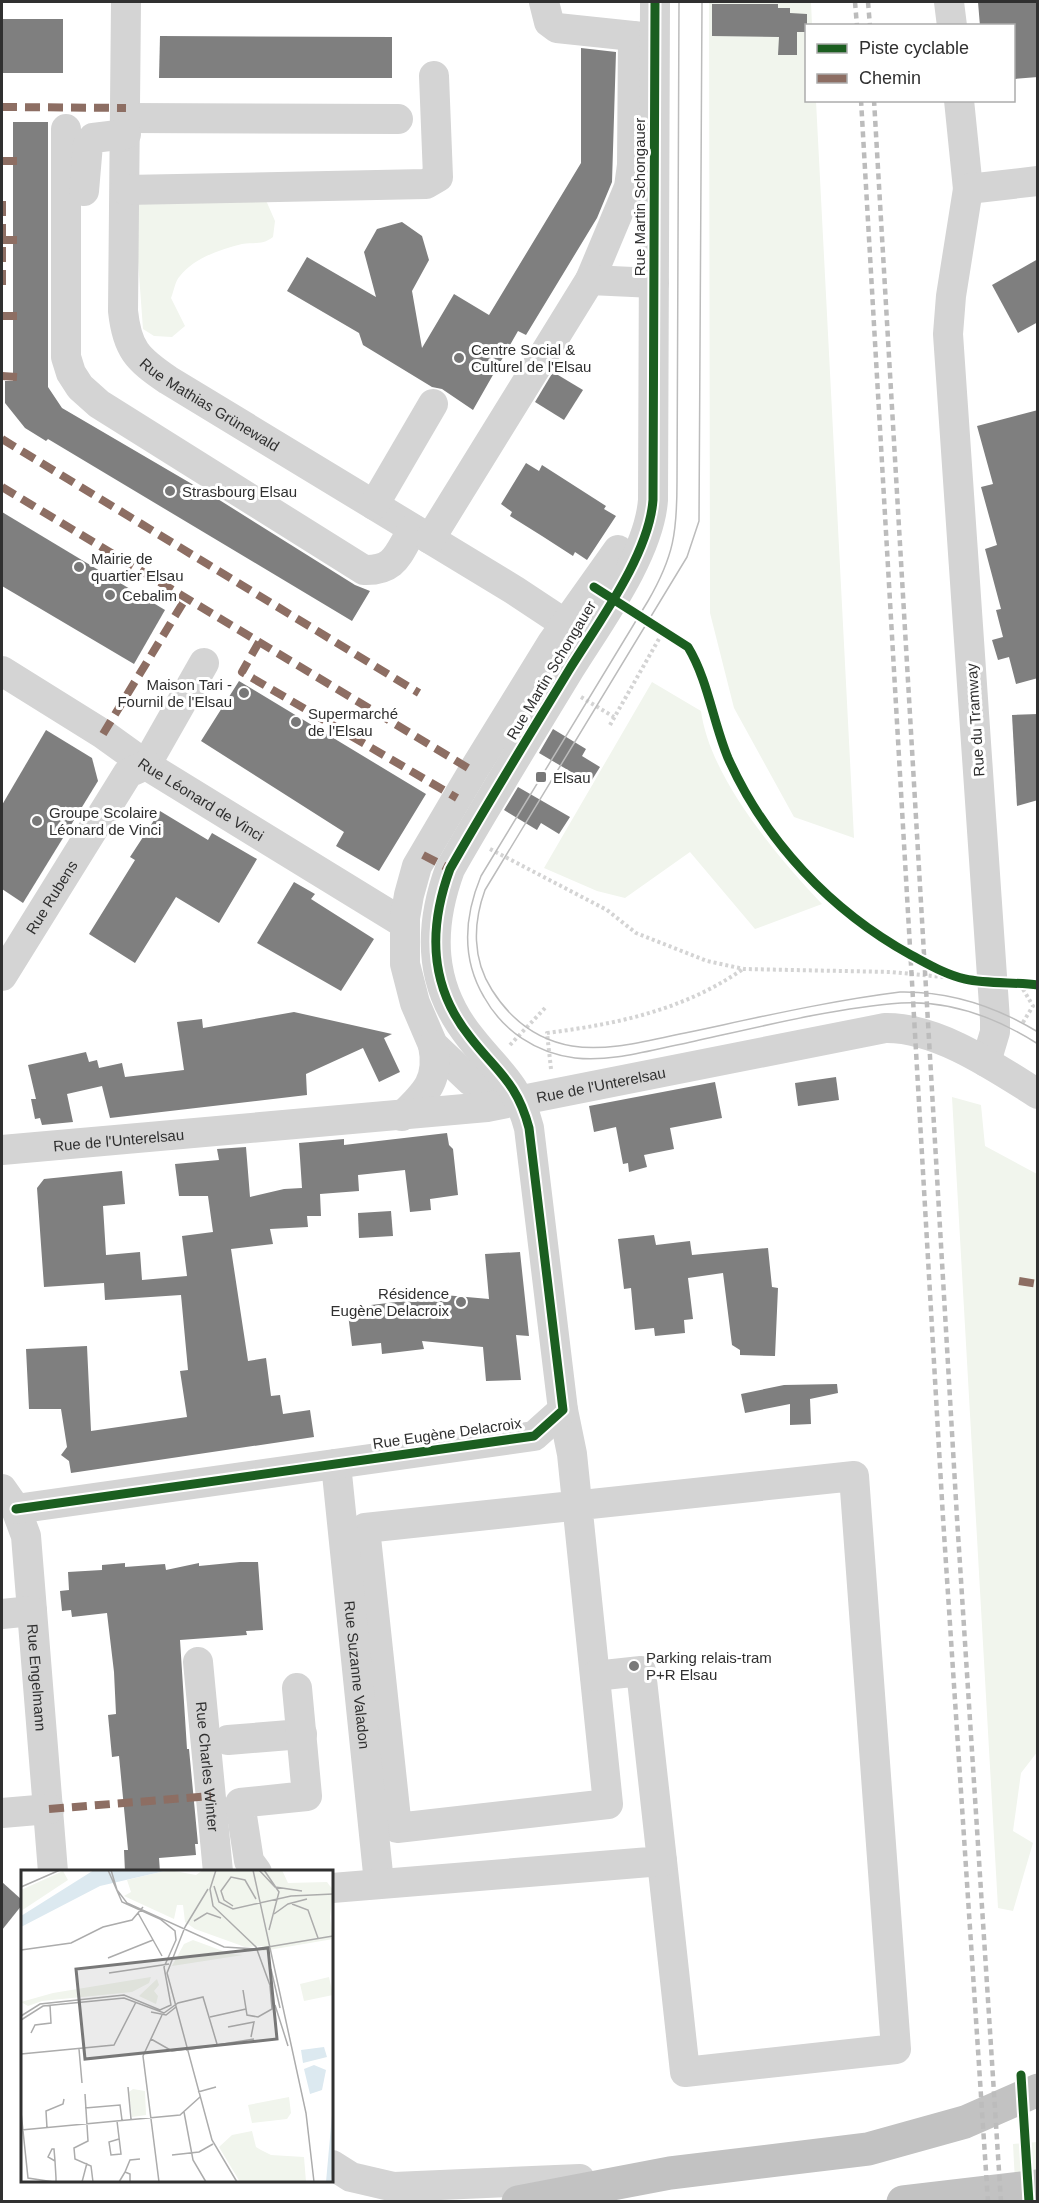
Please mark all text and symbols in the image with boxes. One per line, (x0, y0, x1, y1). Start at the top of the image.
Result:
legend (805, 24, 1015, 102)
text: Piste cyclable (859, 38, 969, 58)
text: Chemin (859, 68, 921, 88)
street label: Rue Martin Schongauer (631, 118, 648, 276)
place label: Centre Social & Culturel de l'Elsau (471, 341, 591, 375)
marker: Centre Social & Culturel de l'Elsau (452, 351, 466, 365)
street label: Rue Mathias Grünewald (137, 354, 283, 454)
place label: Strasbourg Elsau (182, 483, 297, 500)
marker: Strasbourg Elsau (163, 484, 177, 498)
place label: Mairie de quartier Elsau (91, 550, 184, 584)
marker: Mairie de quartier Elsau (72, 560, 86, 574)
place label: Cebalim (122, 587, 177, 604)
marker: Cebalim (103, 588, 117, 602)
street label: Rue Martin Schongauer (503, 598, 599, 742)
street label: Rue du Tramway (963, 662, 987, 777)
place label: Maison Tari - Fournil de l'Elsau (117, 676, 232, 710)
marker: Maison Tari - Fournil de l'Elsau (237, 686, 251, 700)
place label: Supermarché de l'Elsau (308, 705, 398, 739)
marker: Supermarché de l'Elsau (289, 715, 303, 729)
street label: Rue Léonard de Vinci (135, 754, 267, 844)
place label: Elsau (553, 769, 591, 786)
marker: Elsau (534, 770, 548, 784)
place label: Groupe Scolaire Léonard de Vinci (49, 804, 161, 838)
marker: Groupe Scolaire Léonard de Vinci (30, 814, 44, 828)
street label: Rue Rubens (22, 857, 80, 937)
street label: Rue de l'Unterelsau (535, 1063, 667, 1106)
street label: Rue de l'Unterelsau (52, 1125, 185, 1154)
place label: Résidence Eugène Delacroix (331, 1285, 449, 1319)
marker: Résidence Eugène Delacroix (454, 1295, 468, 1309)
street label: Rue Eugène Delacroix (372, 1414, 523, 1452)
street label: Rue Suzanne Valadon (342, 1600, 374, 1750)
street label: Rue Engelmann (25, 1623, 50, 1732)
place label: Parking relais-tram P+R Elsau (646, 1649, 772, 1683)
marker: Parking relais-tram P+R Elsau (627, 1659, 641, 1673)
street label: Rue Charles Winter (193, 1701, 223, 1833)
inset map (21, 1870, 333, 2182)

